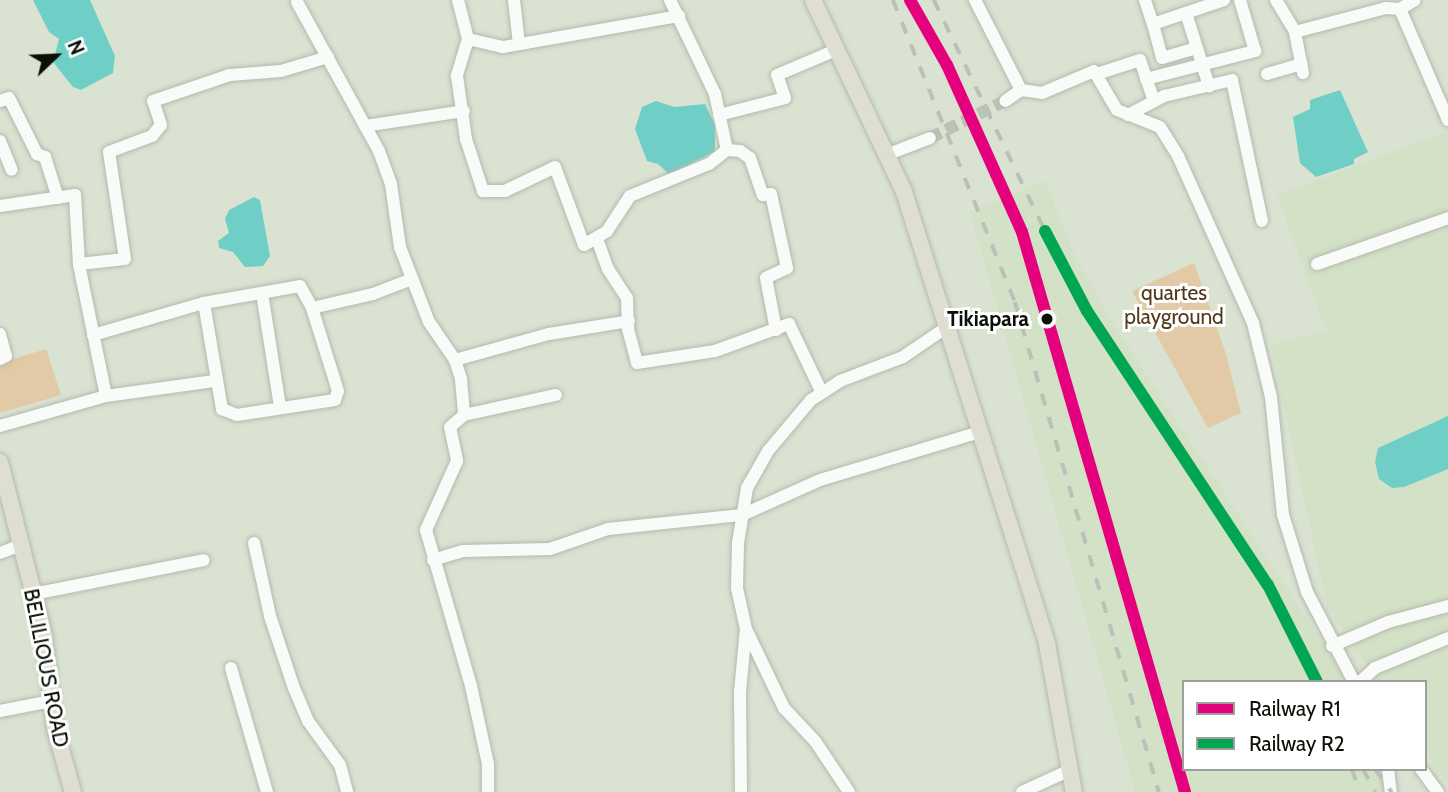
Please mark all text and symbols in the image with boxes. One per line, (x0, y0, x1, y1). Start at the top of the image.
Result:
north arrow (21, 21, 91, 91)
text: N (63, 37, 89, 58)
park label: quartes playground (1124, 280, 1224, 330)
place label: Tikiapara (947, 306, 1029, 332)
marker: Tikiapara (1035, 307, 1059, 331)
street label: BELILIOUS ROAD (18, 587, 74, 749)
legend (1182, 680, 1427, 771)
text: Railway R1 (1249, 696, 1341, 721)
text: Railway R2 (1249, 731, 1345, 756)

